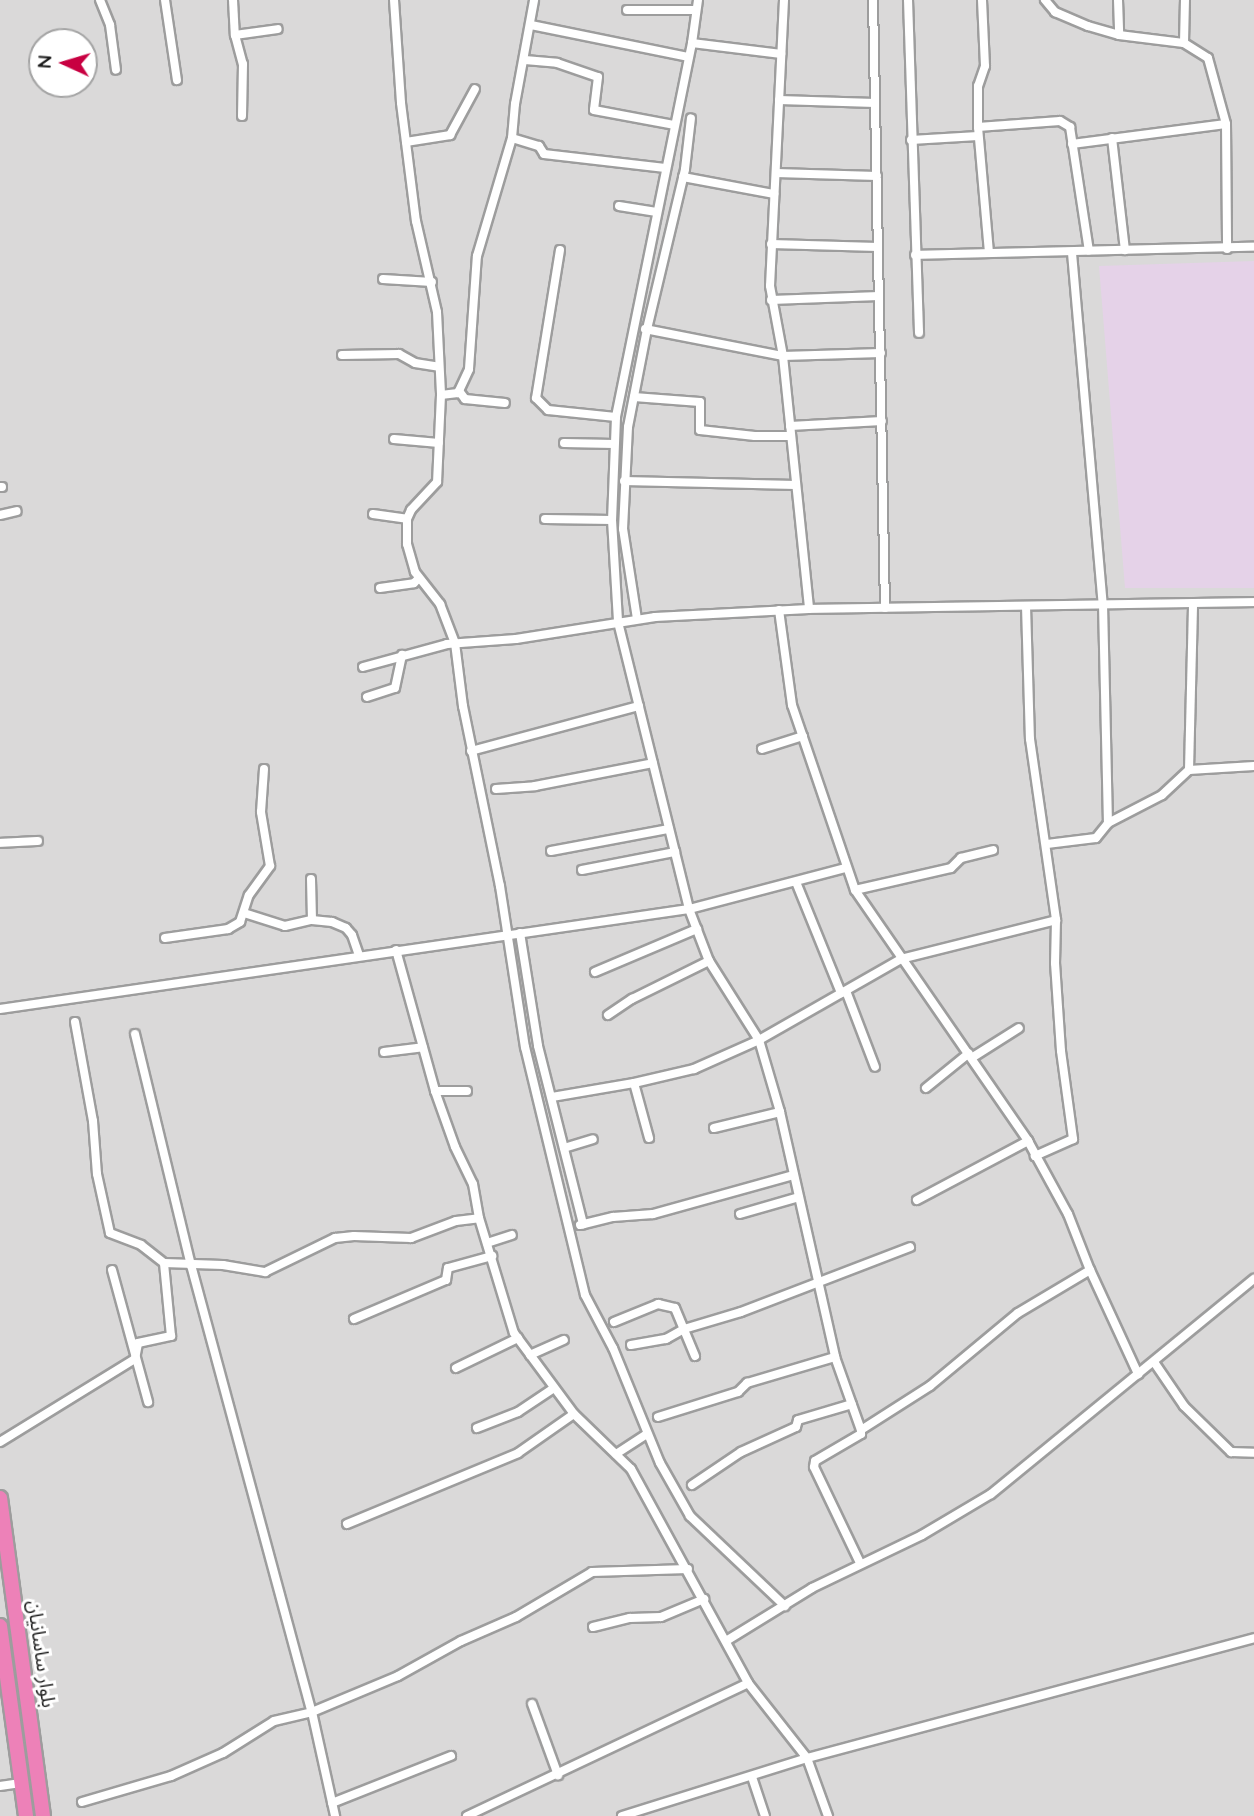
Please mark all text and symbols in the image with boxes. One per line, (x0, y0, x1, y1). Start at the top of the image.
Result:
north arrow (28, 28, 98, 98)
text: N (32, 54, 57, 69)
street label: بلوار ساسانیان (22, 1599, 60, 1709)

